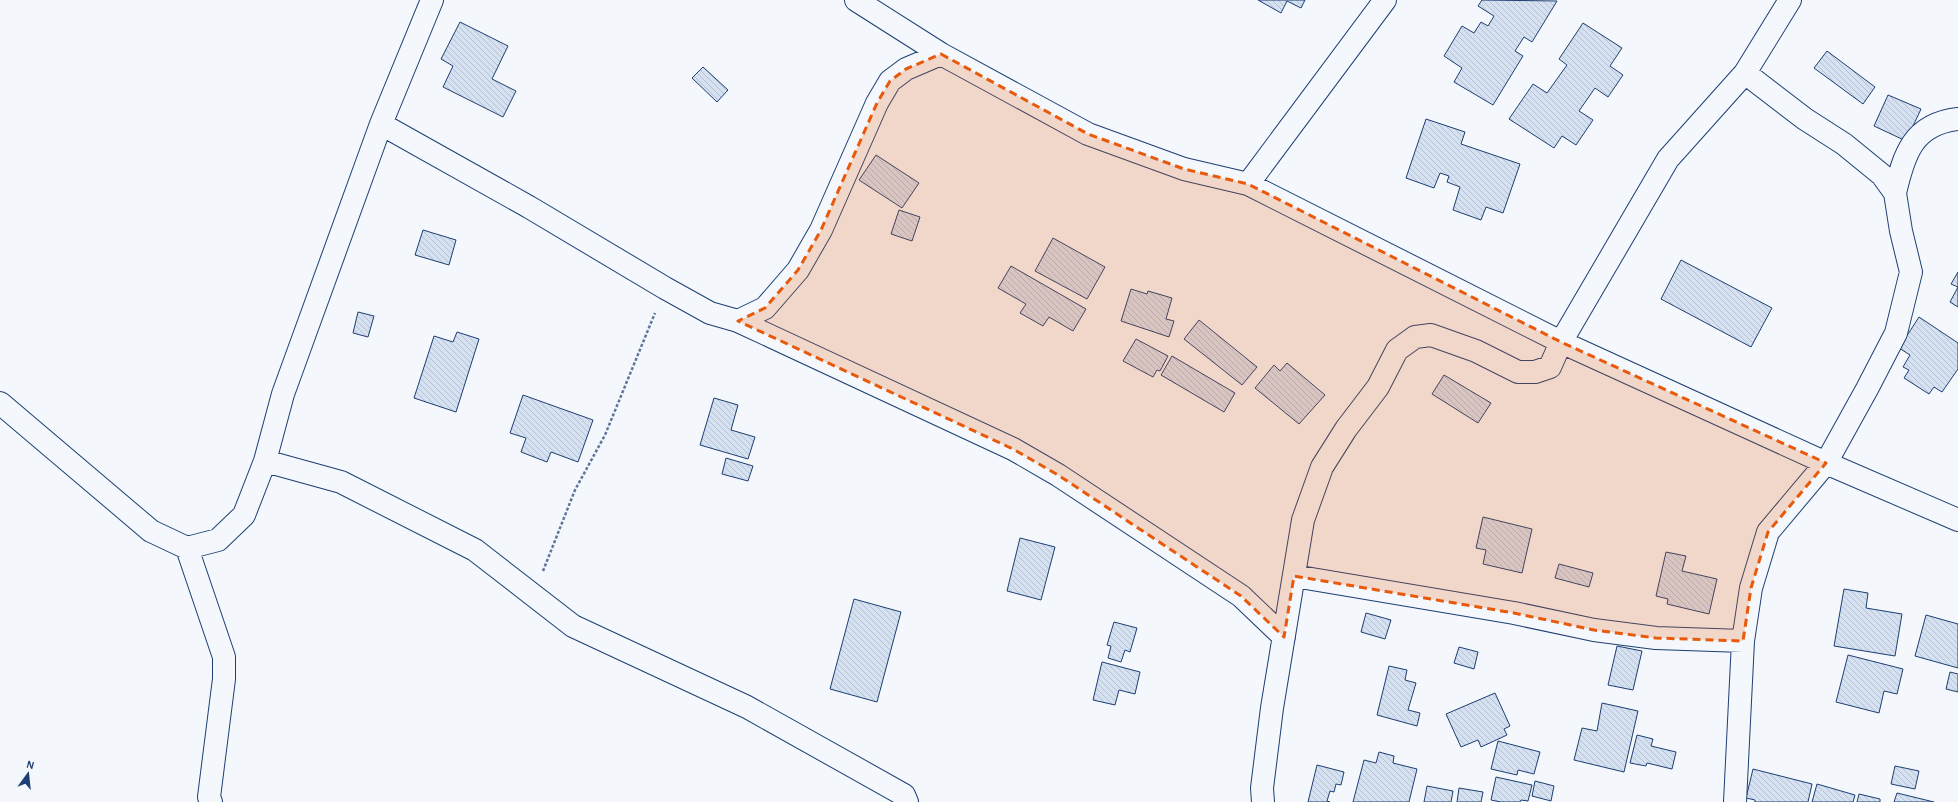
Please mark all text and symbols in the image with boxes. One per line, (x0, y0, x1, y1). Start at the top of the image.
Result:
north arrow (8, 754, 48, 794)
text: N (25, 759, 36, 771)

